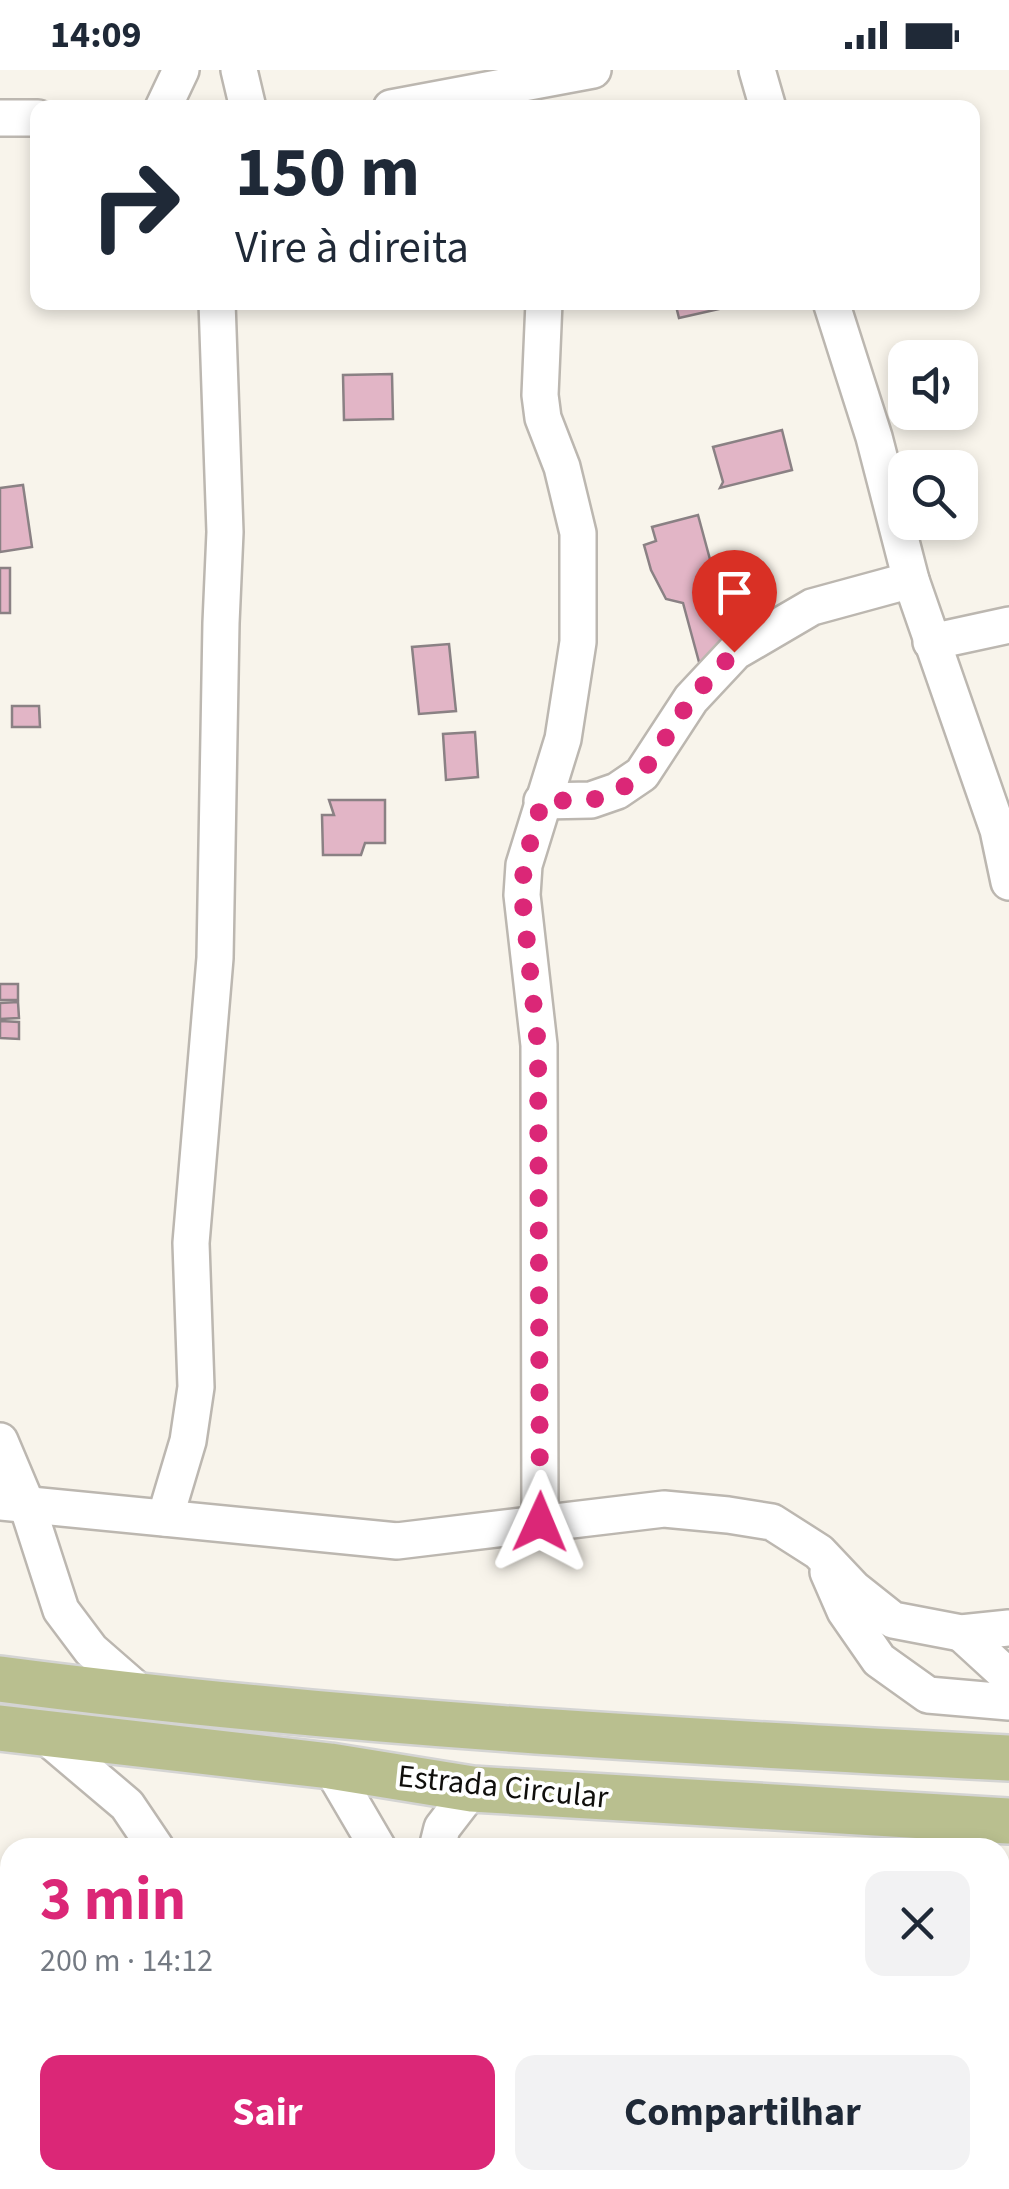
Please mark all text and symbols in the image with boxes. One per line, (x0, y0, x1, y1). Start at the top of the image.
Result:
text: 14:09 (50, 8, 142, 62)
text: 150 m (235, 123, 420, 223)
icon: right (70, 140, 200, 270)
text: Vire à direita (235, 216, 469, 280)
map controls (888, 340, 978, 540)
button: sound (888, 340, 978, 430)
button: search (888, 450, 978, 540)
pin (692, 550, 777, 653)
icon: arrive (707, 565, 762, 620)
position arrow (488, 1470, 592, 1574)
street label: Estrada Circular (395, 1753, 611, 1821)
text: 3 min (40, 1858, 186, 1943)
button: close (865, 1871, 970, 1976)
text: 200 m · 14:12 (40, 1938, 213, 1984)
button: Sair (40, 2055, 495, 2170)
button: Compartilhar (515, 2055, 970, 2170)

